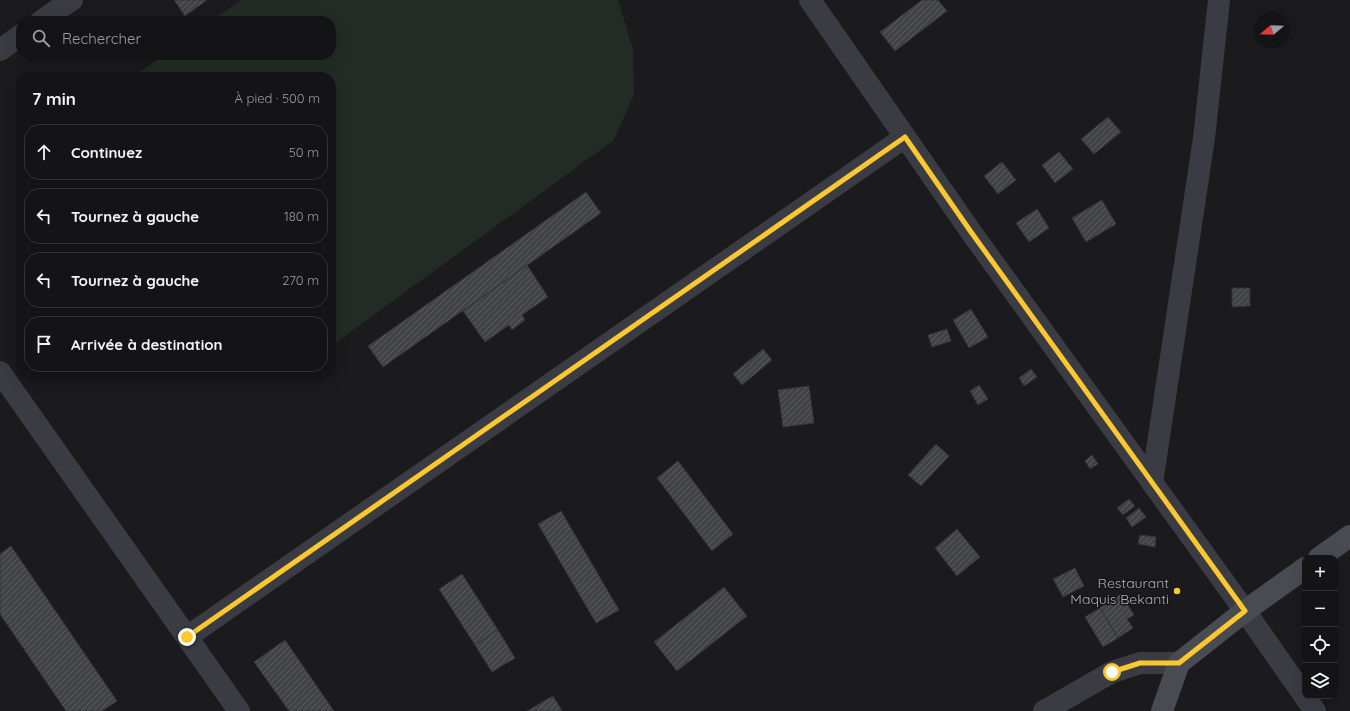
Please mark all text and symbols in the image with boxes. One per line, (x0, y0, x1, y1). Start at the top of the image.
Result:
north arrow (1254, 12, 1290, 48)
search box (16, 16, 336, 60)
icon: search (30, 27, 52, 49)
text: Rechercher (62, 29, 141, 48)
text: 7 min (32, 88, 76, 109)
text: À pied · 500 m (235, 90, 320, 106)
icon: ahead (33, 141, 55, 163)
text: Continuez (71, 143, 142, 162)
text: 50 m (289, 144, 319, 160)
icon: left (33, 205, 55, 227)
text: Tournez à gauche (71, 207, 199, 226)
text: 180 m (284, 208, 319, 224)
icon: left (33, 269, 55, 291)
text: Tournez à gauche (71, 271, 199, 290)
text: 270 m (282, 272, 319, 288)
icon: arrive (33, 333, 55, 355)
text: Arrivée à destination (71, 335, 223, 354)
map controls (1302, 555, 1338, 699)
button: + (1302, 555, 1338, 591)
place label: Restaurant Maquis Bekanti (1070, 574, 1169, 608)
marker: Restaurant Maquis Bekanti (1172, 586, 1182, 596)
button: − (1302, 591, 1338, 627)
button: locate (1302, 627, 1338, 663)
route end (178, 628, 196, 646)
route start (1103, 663, 1121, 681)
button: layers (1302, 663, 1338, 699)

